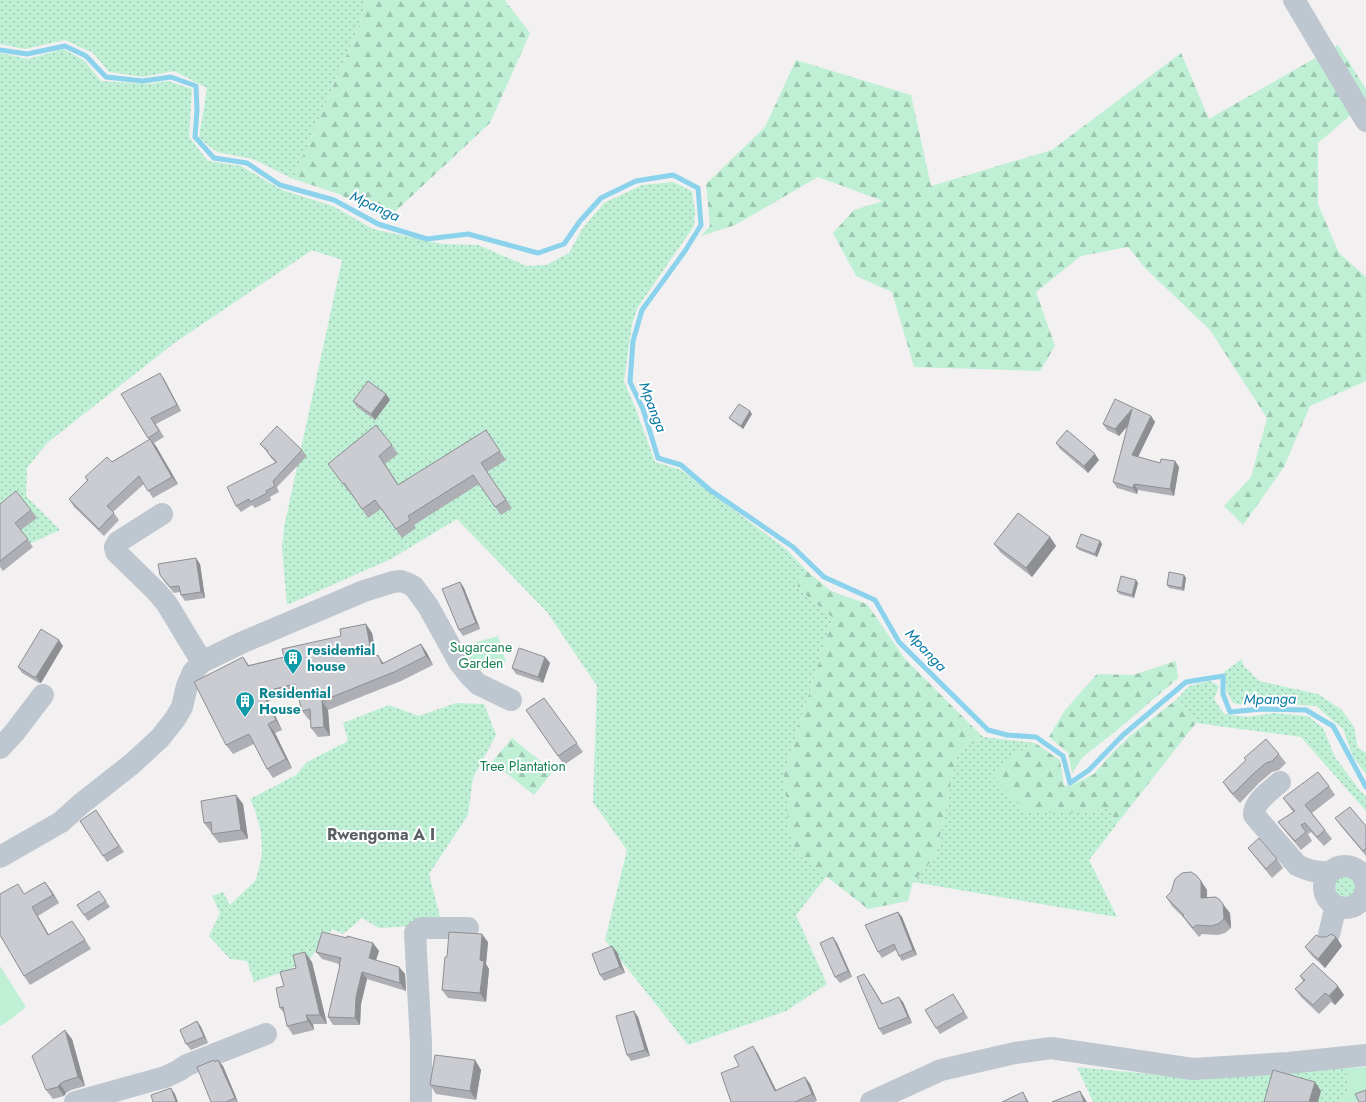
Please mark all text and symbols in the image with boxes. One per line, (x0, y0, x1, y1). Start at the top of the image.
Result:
water label: Mpanga (347, 185, 404, 227)
water label: Mpanga (633, 379, 673, 436)
water label: Mpanga (900, 623, 952, 677)
park label: Sugarcane Garden (450, 637, 512, 673)
place label: residential house (307, 640, 375, 676)
building icon: residential house (282, 647, 304, 675)
place label: Residential House (259, 683, 331, 719)
water label: Mpanga (1244, 688, 1297, 710)
building icon: Residential House (234, 690, 256, 718)
park label: Tree Plantation (480, 756, 566, 776)
district label: Rwengoma A I (327, 823, 435, 846)

